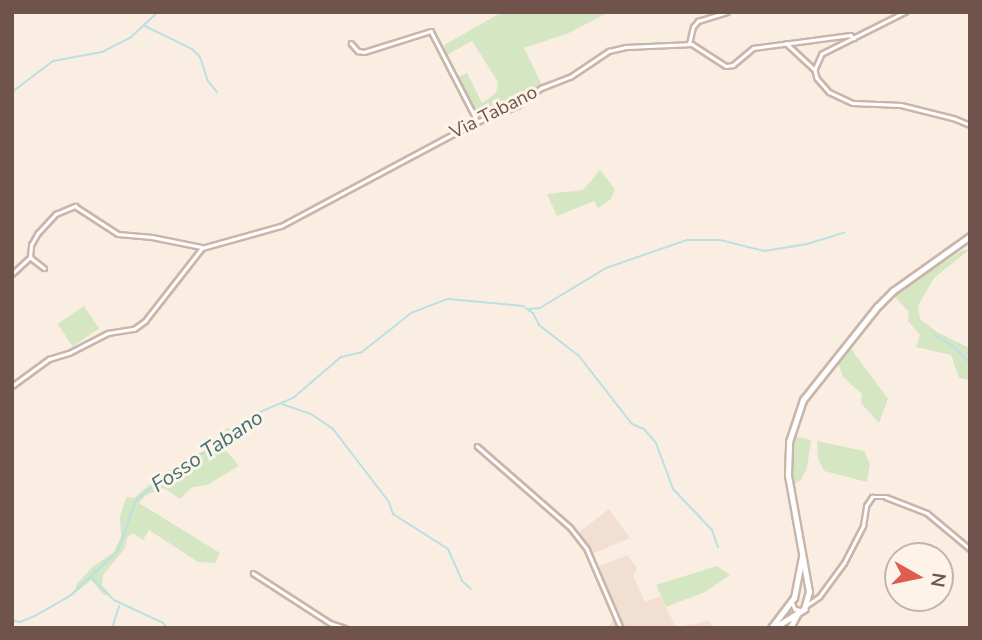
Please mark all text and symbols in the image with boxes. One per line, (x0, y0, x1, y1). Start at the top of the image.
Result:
street label: Via Tabano (446, 81, 542, 145)
water label: Fosso Tabano (146, 404, 268, 498)
north arrow (884, 542, 954, 612)
text: N (924, 571, 952, 589)

